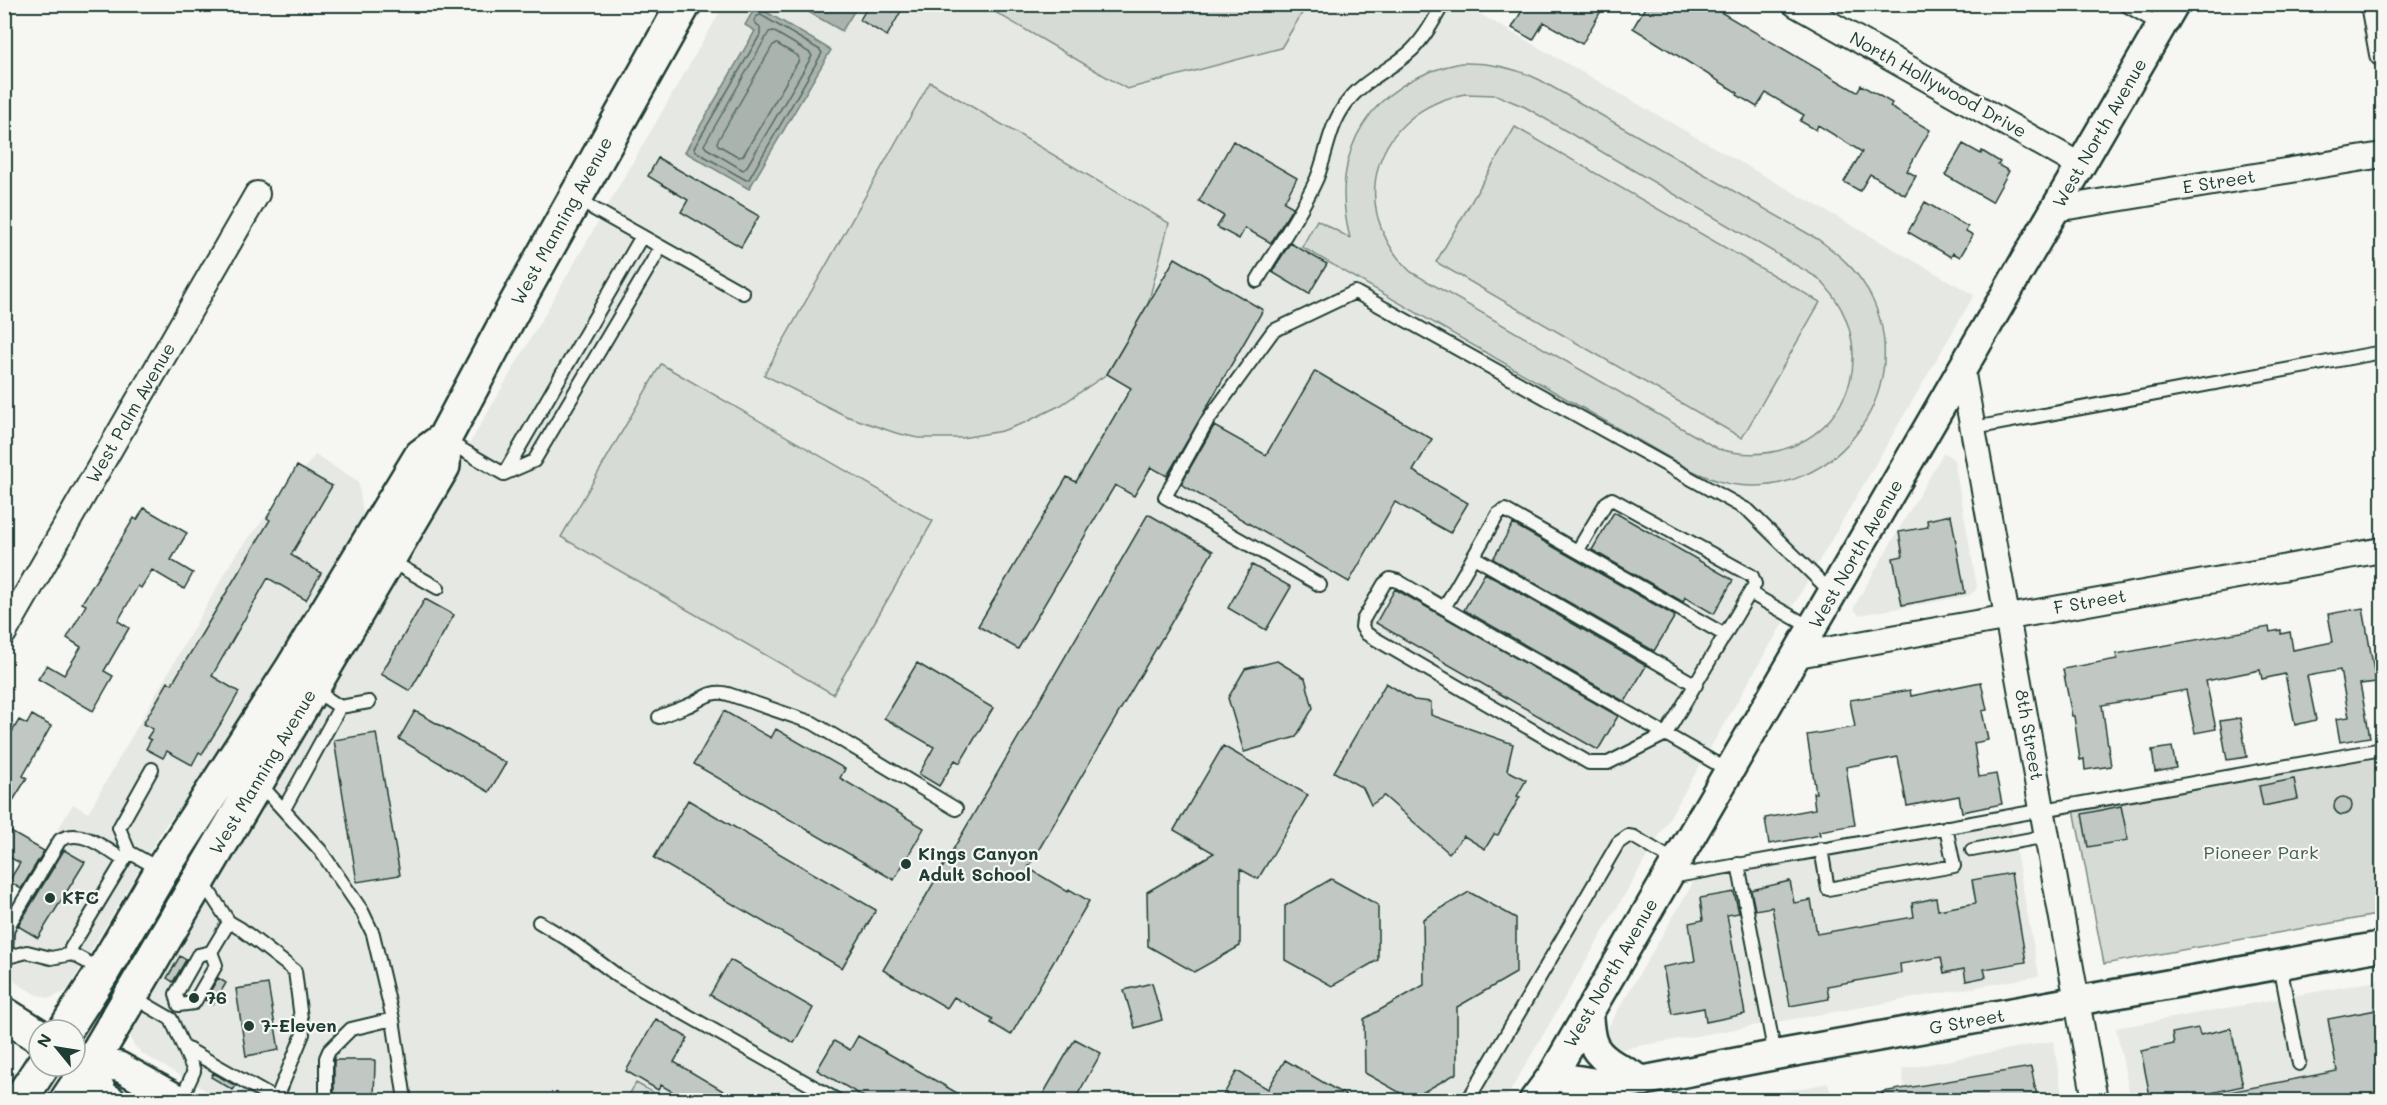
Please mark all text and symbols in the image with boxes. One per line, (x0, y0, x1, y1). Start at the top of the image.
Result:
street label: North Hollywood Drive (1846, 25, 2031, 143)
street label: West North Avenue (2047, 54, 2152, 211)
street label: West Manning Avenue (505, 132, 617, 309)
street label: E Street (2181, 163, 2257, 199)
street label: West Palm Avenue (80, 338, 180, 487)
street label: West North Avenue (1803, 475, 1908, 632)
street label: F Street (2052, 583, 2128, 619)
street label: West Manning Avenue (203, 684, 321, 859)
street label: 8th Street (2010, 687, 2050, 782)
park label: Pioneer Park (2203, 840, 2319, 864)
place label: Kings Canyon Adult School (918, 841, 1038, 886)
marker: Kings Canyon Adult School (899, 857, 913, 871)
place label: KFC (62, 885, 99, 909)
marker: KFC (43, 891, 57, 905)
street label: West North Avenue (1558, 894, 1663, 1051)
place label: 76 (206, 985, 227, 1009)
marker: 76 (187, 991, 201, 1005)
street label: G Street (1927, 1003, 2007, 1039)
place label: 7-Eleven (261, 1013, 337, 1037)
north arrow (27, 1018, 87, 1078)
marker: 7-Eleven (242, 1019, 256, 1033)
text: N (31, 1030, 56, 1051)

